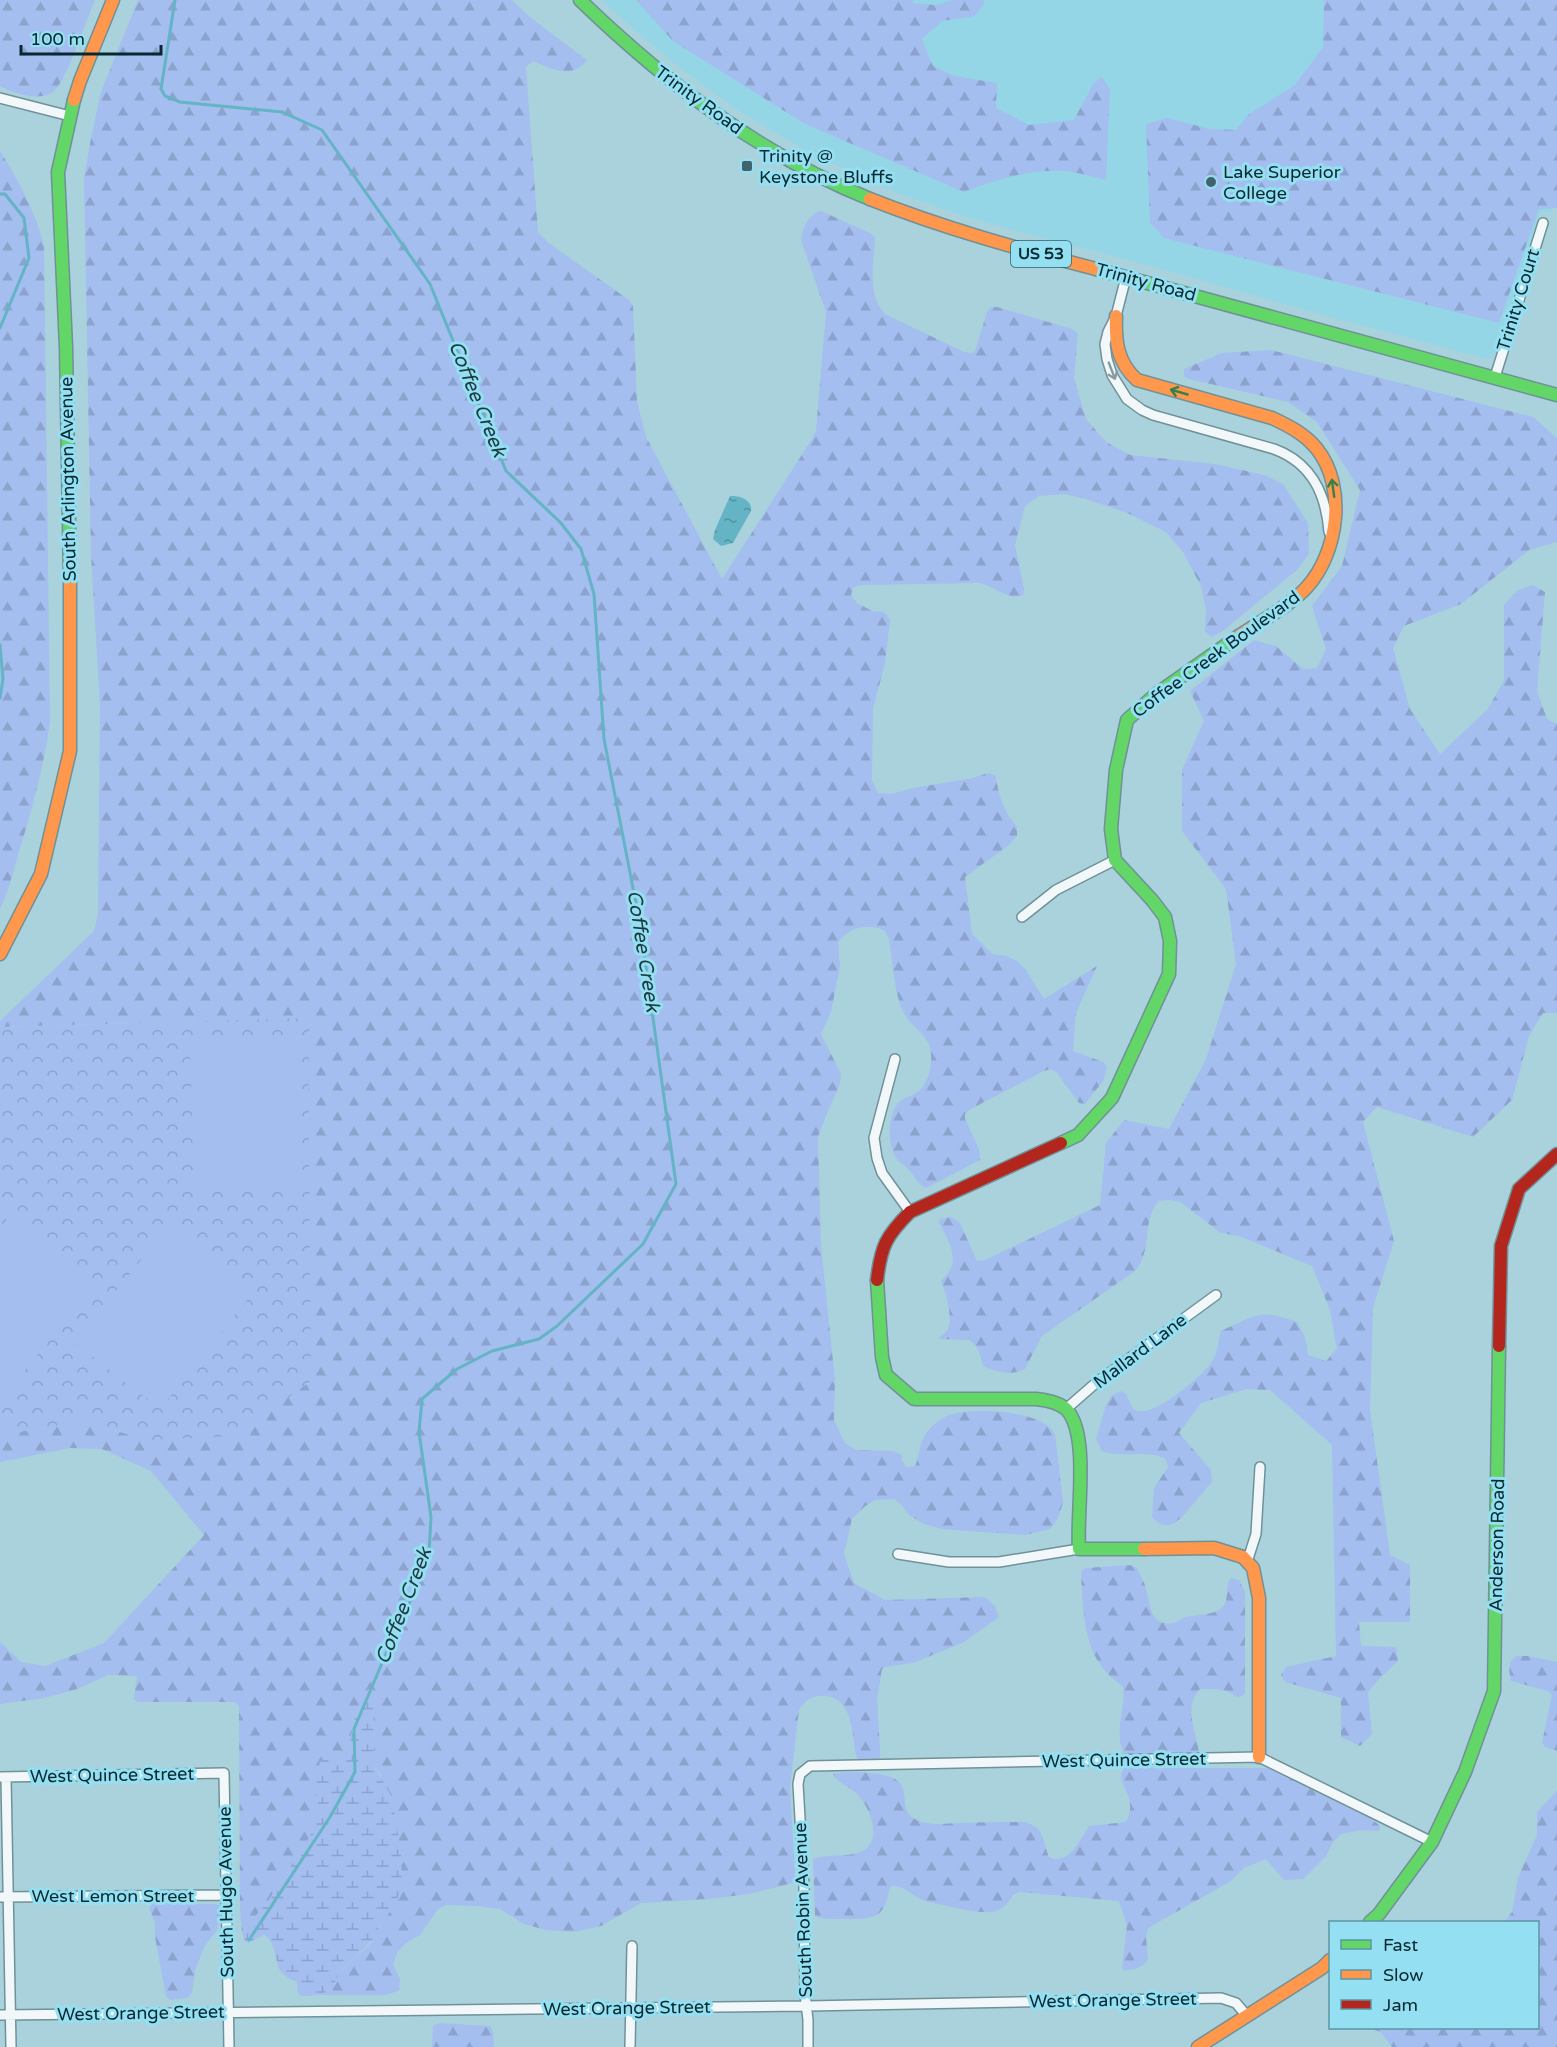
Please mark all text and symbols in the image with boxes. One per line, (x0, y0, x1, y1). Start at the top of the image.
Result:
scale bar (21, 18, 160, 56)
text: 100 m (30, 28, 85, 50)
street label: Trinity Road (651, 61, 747, 139)
place label: Trinity @ Keystone Bluffs (759, 145, 893, 188)
marker: Trinity @ Keystone Bluffs (740, 159, 754, 173)
place label: Lake Superior College (1223, 161, 1341, 204)
marker: Lake Superior College (1204, 175, 1218, 189)
road number: US 53 (1011, 241, 1071, 267)
street label: Trinity Court (1492, 246, 1544, 354)
street label: Trinity Road (1093, 258, 1199, 306)
water label: Coffee Creek (443, 337, 512, 462)
one-way arrow (1107, 361, 1118, 380)
street label: South Arlington Avenue (55, 376, 81, 582)
one-way arrow (1170, 386, 1189, 397)
one-way arrow (1328, 479, 1339, 499)
street label: Coffee Creek Boulevard (1128, 586, 1304, 722)
water label: Coffee Creek (622, 888, 665, 1016)
street label: Mallard Lane (1089, 1309, 1191, 1393)
street label: Anderson Road (1485, 1478, 1509, 1612)
water label: Coffee Creek (371, 1542, 438, 1668)
street label: West Quince Street (1042, 1748, 1207, 1772)
street label: West Quince Street (30, 1763, 195, 1787)
street label: South Hugo Avenue (214, 1806, 238, 1978)
street label: South Robin Avenue (789, 1822, 817, 1998)
street label: West Lemon Street (32, 1885, 195, 1907)
legend (1329, 1921, 1539, 2029)
text: Fast (1383, 1934, 1418, 1956)
text: Slow (1383, 1964, 1424, 1986)
street label: West Orange Street (1029, 1988, 1197, 2012)
text: Jam (1383, 1994, 1418, 2016)
street label: West Orange Street (543, 1996, 711, 2020)
street label: West Orange Street (57, 2001, 225, 2025)

